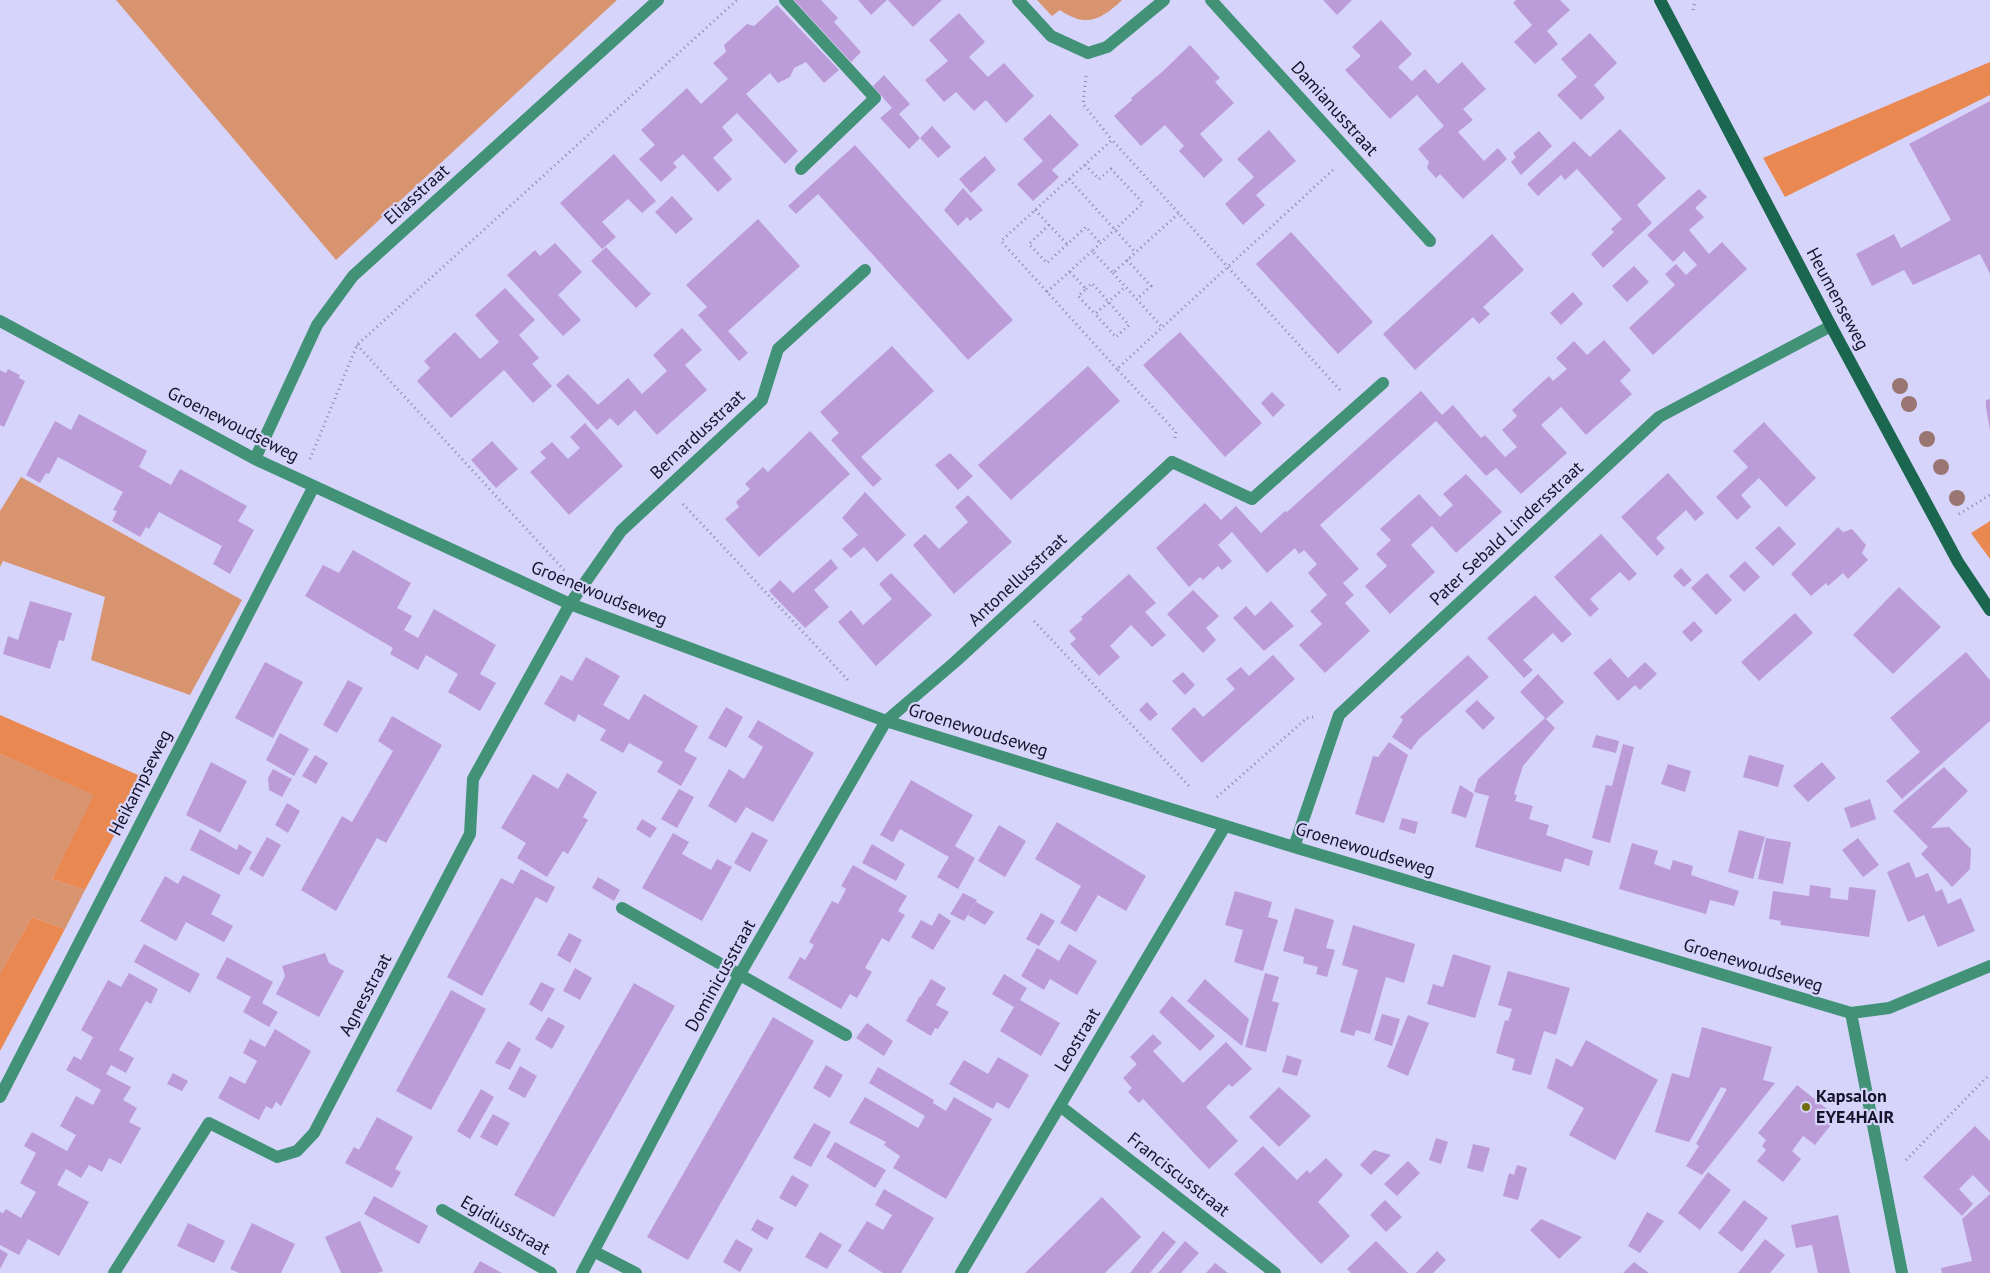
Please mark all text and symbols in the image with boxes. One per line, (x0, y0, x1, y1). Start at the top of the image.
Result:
street label: Damianusstraat (1286, 57, 1382, 161)
street label: Eliasstraat (380, 160, 454, 230)
street label: Heumenseweg (1801, 244, 1873, 354)
street label: Groenewoudseweg (164, 382, 302, 468)
street label: Bernardusstraat (646, 386, 750, 484)
street label: Pater Sebald Lindersstraat (1426, 457, 1588, 611)
street label: Antonellusstraat (964, 529, 1072, 631)
street label: Groenewoudseweg (528, 557, 670, 631)
street label: Groenewoudseweg (906, 699, 1050, 763)
street label: Heikampseweg (105, 726, 177, 840)
street label: Groenewoudseweg (1293, 818, 1437, 882)
street label: Dominicusstraat (681, 916, 761, 1036)
street label: Groenewoudseweg (1681, 934, 1825, 998)
street label: Agnesstraat (335, 950, 397, 1040)
street label: Leostraat (1051, 1004, 1105, 1076)
place label: Kapsalon EYE4HAIR (1816, 1086, 1894, 1128)
marker: Kapsalon EYE4HAIR (1800, 1101, 1812, 1113)
street label: Franciscusstraat (1123, 1128, 1233, 1222)
street label: Egidiusstraat (456, 1192, 554, 1260)

